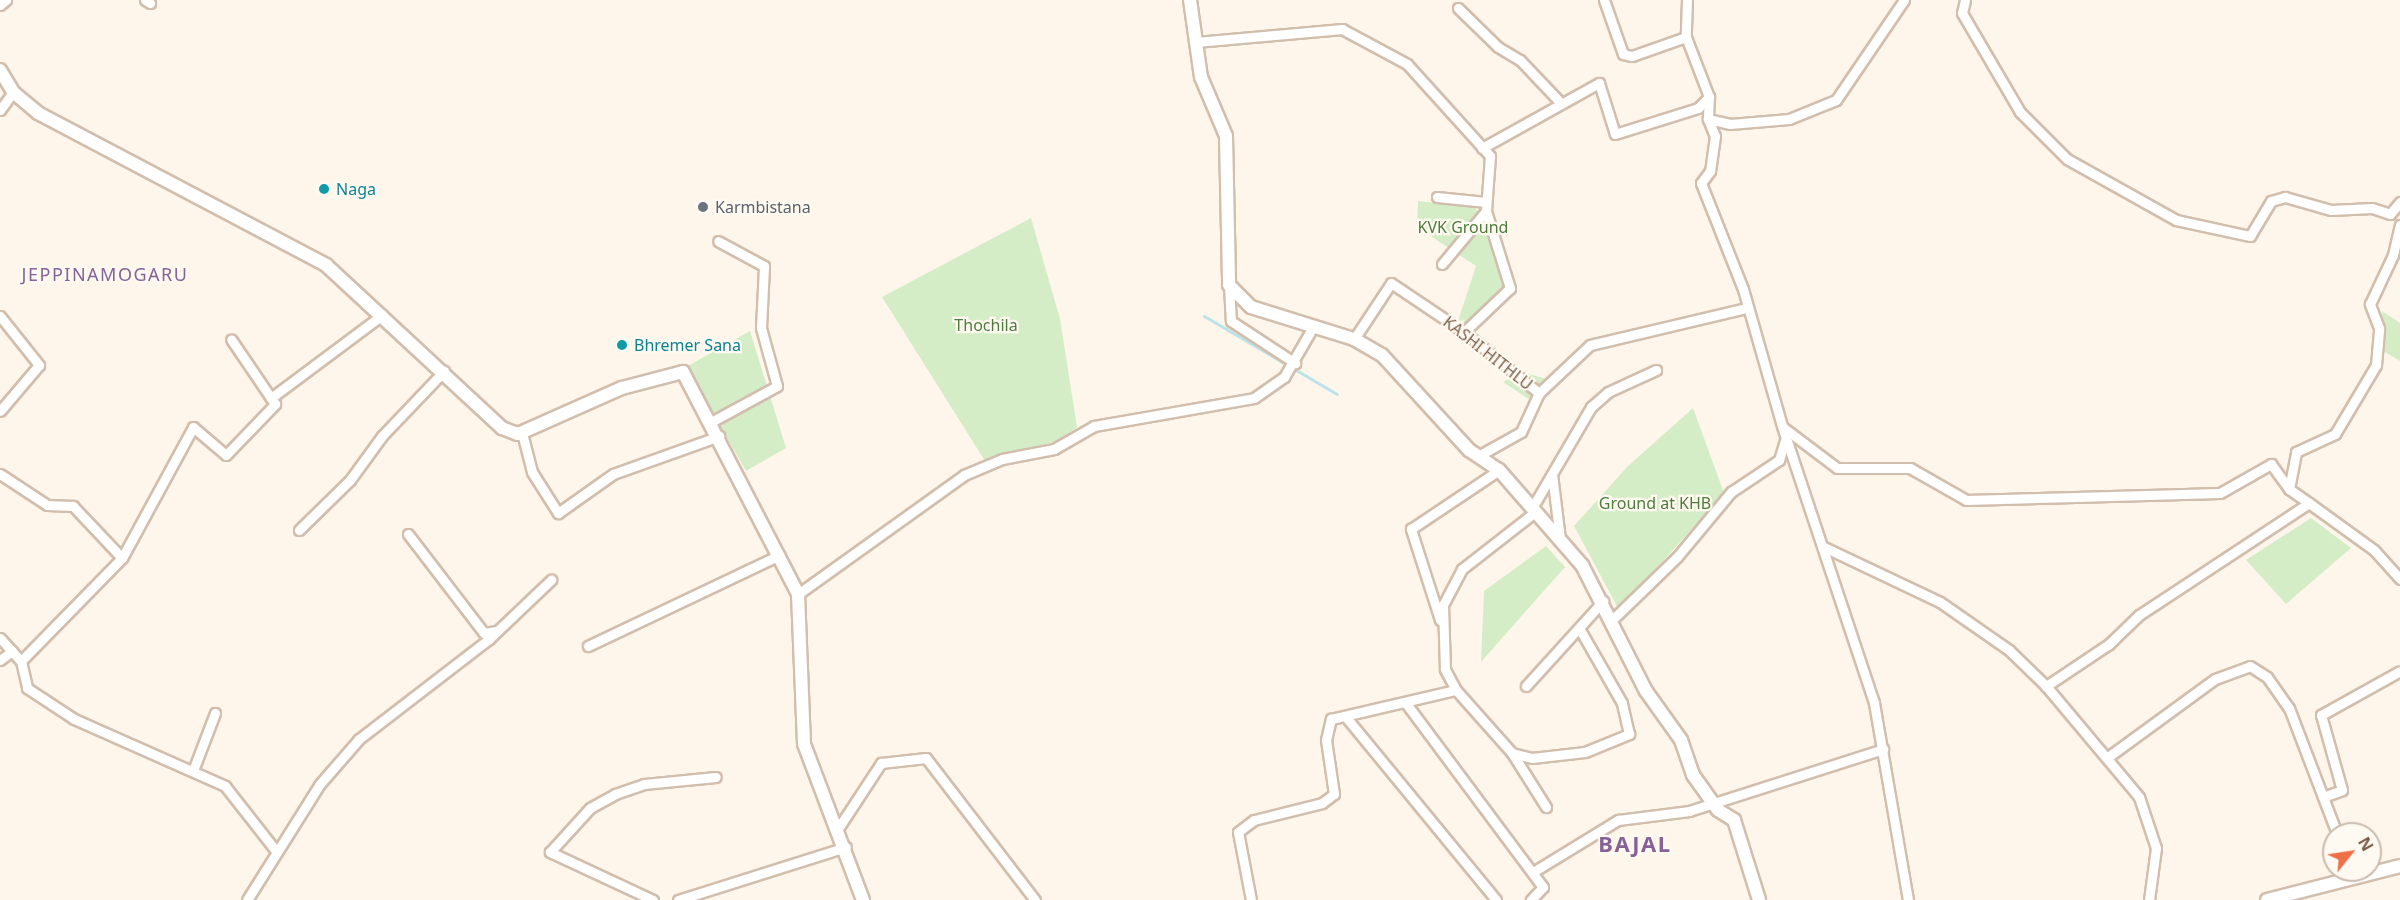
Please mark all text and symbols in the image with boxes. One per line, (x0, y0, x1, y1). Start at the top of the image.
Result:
place label: Naga (336, 179, 376, 199)
marker: Naga (317, 182, 331, 196)
place label: Karmbistana (715, 197, 811, 217)
marker: Karmbistana (696, 200, 710, 214)
park label: KVK Ground (1418, 217, 1508, 237)
district label: JEPPINAMOGARU (22, 263, 188, 285)
street label: KASHI HITHLU (1439, 312, 1537, 394)
park label: Thochila (954, 315, 1018, 335)
place label: Bhremer Sana (634, 335, 741, 355)
marker: Bhremer Sana (615, 338, 629, 352)
park label: Ground at KHB (1599, 493, 1711, 513)
north arrow (2322, 822, 2382, 882)
district label: BAJAL (1598, 831, 1672, 857)
text: N (2353, 833, 2379, 855)

